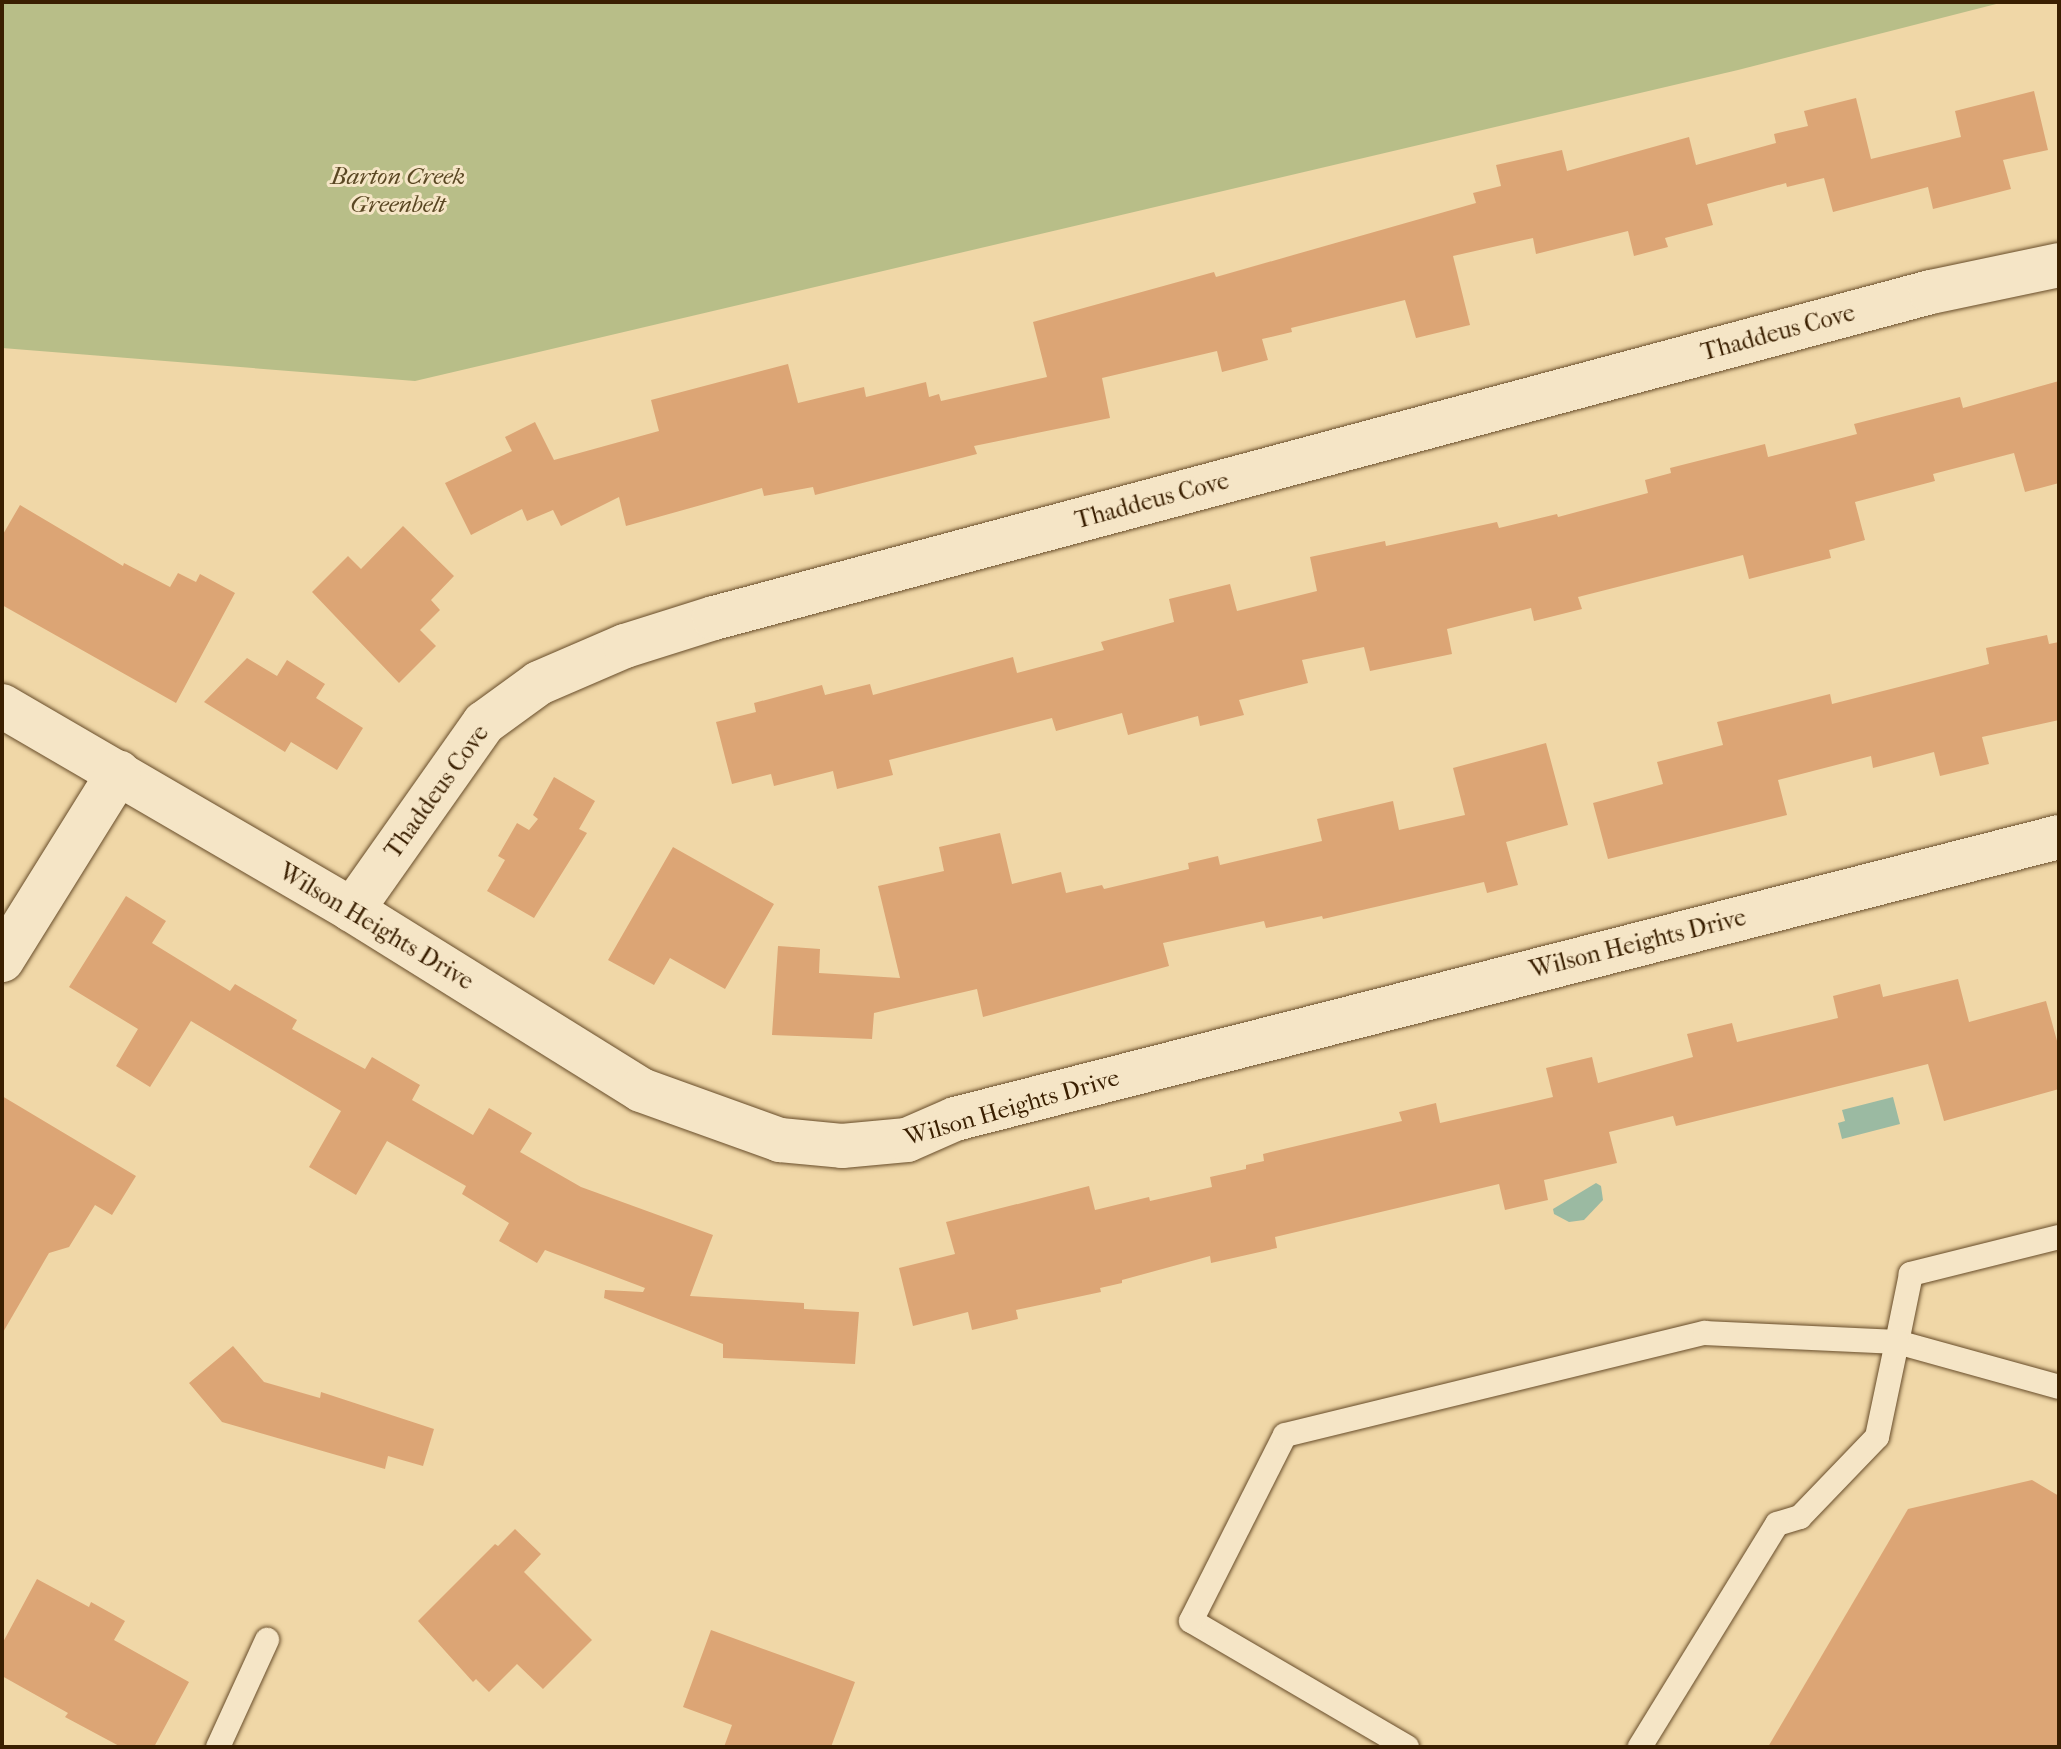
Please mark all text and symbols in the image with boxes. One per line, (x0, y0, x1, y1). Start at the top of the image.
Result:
park label: Barton Creek Greenbelt (331, 163, 465, 219)
street label: Thaddeus Cove (1698, 299, 1858, 367)
street label: Thaddeus Cove (1072, 467, 1232, 535)
street label: Thaddeus Cove (379, 720, 495, 864)
street label: Wilson Heights Drive (273, 858, 479, 996)
street label: Wilson Heights Drive (1527, 903, 1749, 985)
street label: Wilson Heights Drive (901, 1064, 1123, 1152)

